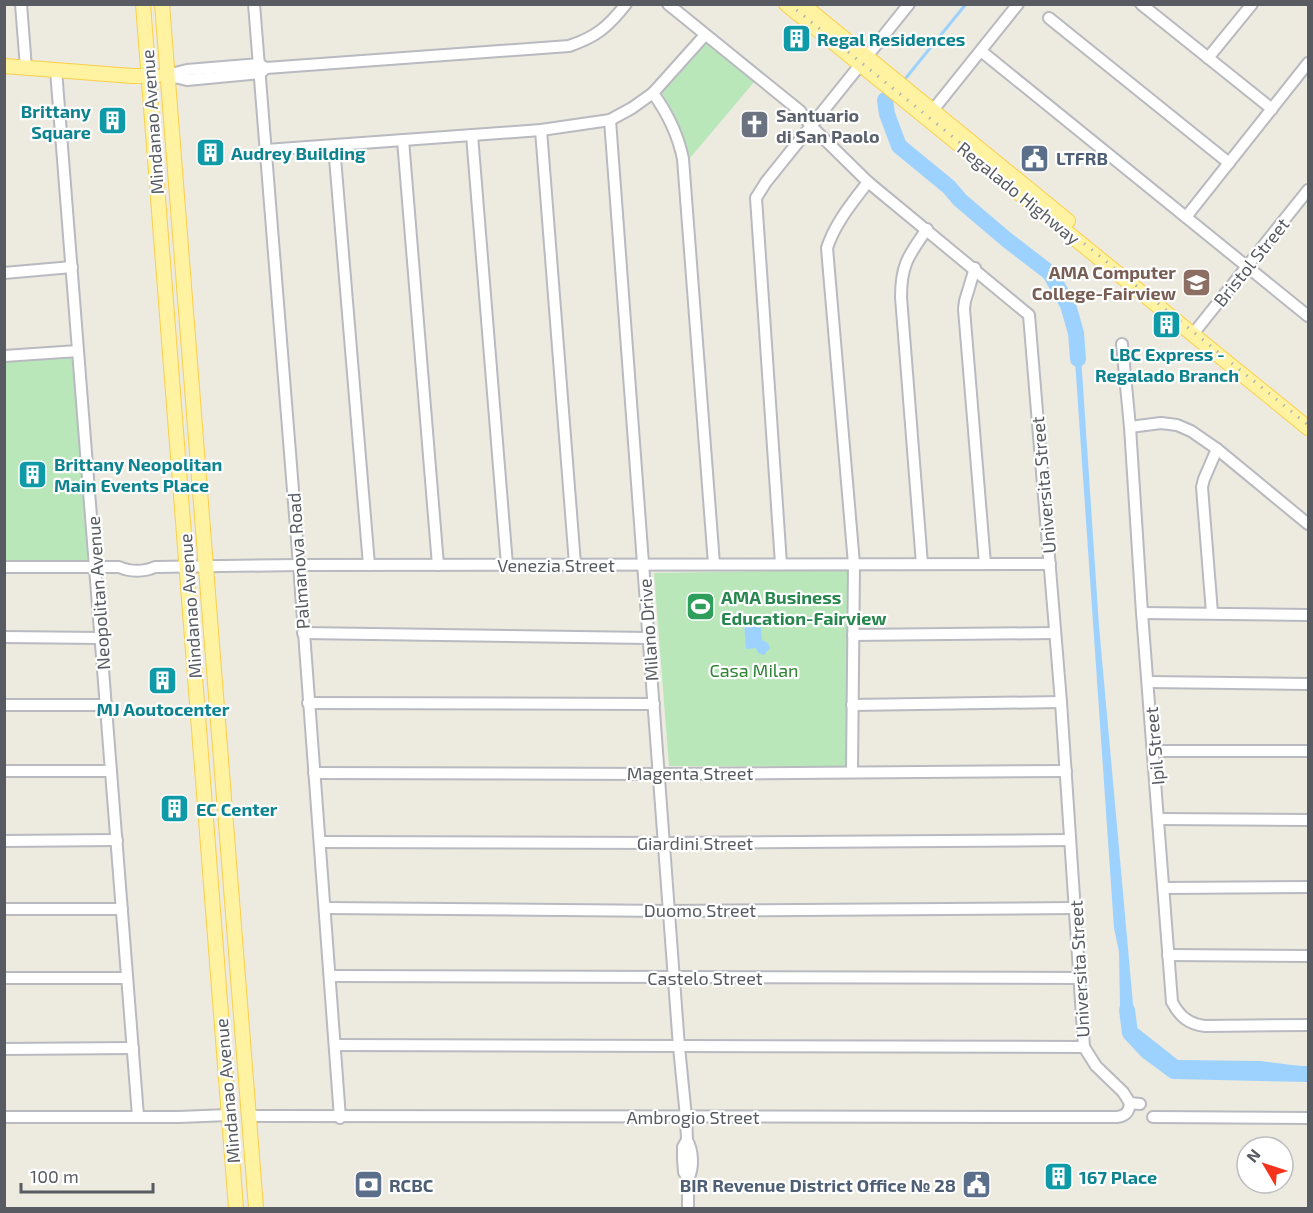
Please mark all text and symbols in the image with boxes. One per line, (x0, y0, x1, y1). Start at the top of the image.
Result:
building icon: Regal Residences (780, 23, 812, 55)
place label: Regal Residences (817, 28, 965, 50)
street label: Mindanao Avenue (136, 49, 168, 195)
place label: Brittany Square (21, 100, 92, 143)
place label: Santuario di San Paolo (776, 104, 880, 147)
building icon: Brittany Square (96, 105, 128, 137)
church icon: Santuario di San Paolo (739, 109, 771, 141)
building icon: Audrey Building (194, 137, 226, 169)
street label: Regalado Highway (953, 137, 1085, 250)
place label: Audrey Building (231, 142, 366, 164)
public building icon: LTFRB (1019, 142, 1051, 174)
place label: LTFRB (1056, 147, 1108, 169)
street label: Bristol Street (1208, 213, 1294, 311)
place label: AMA Computer College-Fairview (1032, 261, 1177, 304)
school or university icon: AMA Computer College-Fairview (1181, 266, 1213, 298)
building icon: LBC Express - Regalado Branch (1151, 309, 1183, 341)
place label: LBC Express - Regalado Branch (1095, 343, 1239, 386)
street label: Universita Street (1026, 415, 1060, 555)
place label: Brittany Neopolitan Main Events Place (54, 453, 222, 496)
building icon: Brittany Neopolitan Main Events Place (17, 458, 49, 490)
street label: Palmanova Road (282, 492, 314, 630)
street label: Neopolitan Avenue (82, 515, 114, 671)
street label: Mindanao Avenue (174, 533, 206, 679)
street label: Venezia Street (497, 554, 615, 576)
street label: Milano Drive (633, 578, 663, 682)
place label: AMA Business Education-Fairview (721, 586, 887, 629)
sports icon: AMA Business Education-Fairview (684, 591, 716, 623)
park label: Casa Milan (709, 659, 799, 681)
building icon: MJ Aoutocenter (147, 664, 179, 696)
place label: MJ Aoutocenter (97, 698, 230, 720)
street label: Ipil Street (1140, 706, 1168, 786)
street label: Magenta Street (627, 762, 753, 784)
building icon: EC Center (159, 793, 191, 825)
place label: EC Center (196, 798, 278, 820)
street label: Giardini Street (637, 832, 753, 854)
street label: Duomo Street (644, 899, 756, 921)
street label: Universita Street (1064, 900, 1094, 1038)
street label: Castelo Street (647, 967, 763, 989)
street label: Mindanao Avenue (210, 1018, 244, 1164)
street label: Ambrogio Street (626, 1106, 760, 1128)
north arrow (1235, 1135, 1295, 1195)
text: N (1242, 1145, 1264, 1166)
scale bar (21, 1156, 153, 1194)
building icon: 167 Place (1042, 1161, 1074, 1193)
text: 100 m (30, 1165, 79, 1187)
place label: 167 Place (1079, 1166, 1157, 1188)
bank icon: RCBC (352, 1169, 384, 1201)
public building icon: BIR Revenue District Office № 28 (961, 1169, 993, 1201)
place label: RCBC (389, 1174, 434, 1196)
place label: BIR Revenue District Office № 28 (680, 1174, 956, 1196)

